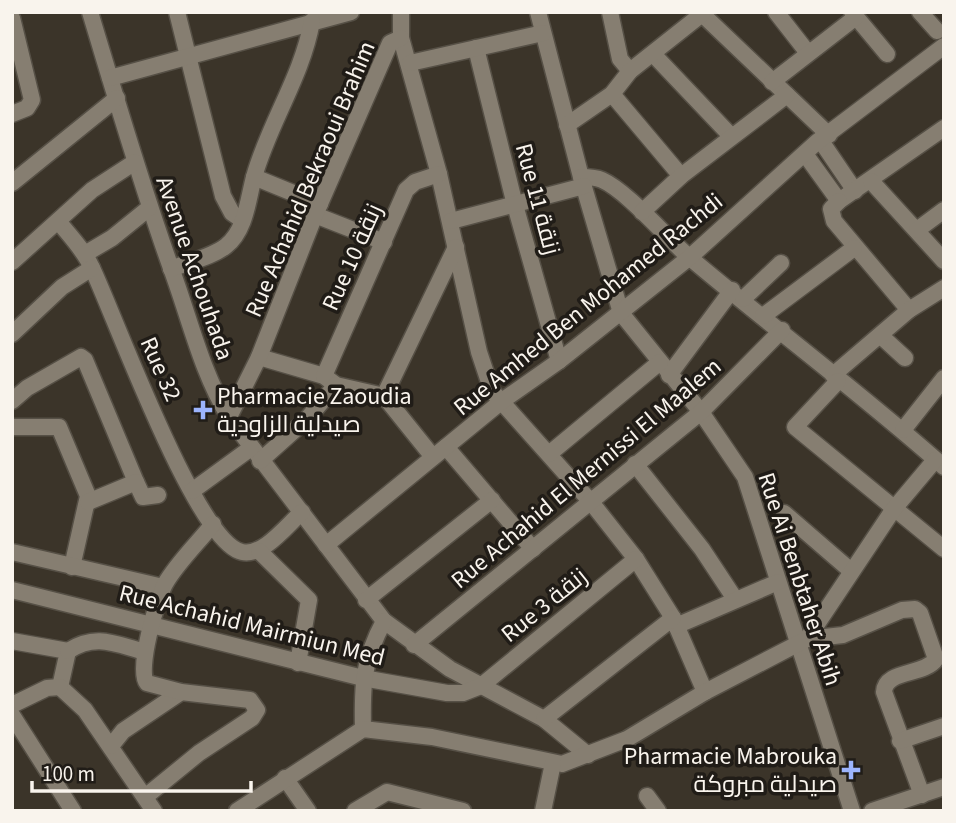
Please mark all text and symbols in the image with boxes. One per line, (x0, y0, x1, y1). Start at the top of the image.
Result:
street label: Rue Achahid Bekraoui Brahim (236, 36, 385, 323)
street label: Rue 11 زنقة (506, 140, 569, 259)
street label: Avenue Achouhada (147, 171, 242, 365)
street label: Rue Amhed Ben Mohamed Rachdi (446, 184, 731, 424)
street label: Rue 10 زنقة (313, 198, 392, 316)
street label: Rue 32 (131, 331, 190, 407)
street label: Rue Achahid El Mernissi El Maalem (443, 349, 729, 597)
place label: Pharmacie Zaoudia صيدلية الزاودية (217, 379, 412, 442)
marker: Pharmacie Zaoudia صيدلية الزاودية (195, 402, 211, 418)
street label: Rue Ai Benbtaher Abih (749, 468, 851, 690)
street label: Rue 3 زنقة (494, 560, 595, 651)
street label: Rue Achahid Mairmiun Med (115, 575, 388, 675)
place label: Pharmacie Mabrouka صيدلية مبروكة (624, 739, 837, 802)
scale bar (32, 750, 250, 794)
text: 100 m (42, 759, 95, 789)
marker: Pharmacie Mabrouka صيدلية مبروكة (843, 762, 859, 778)

